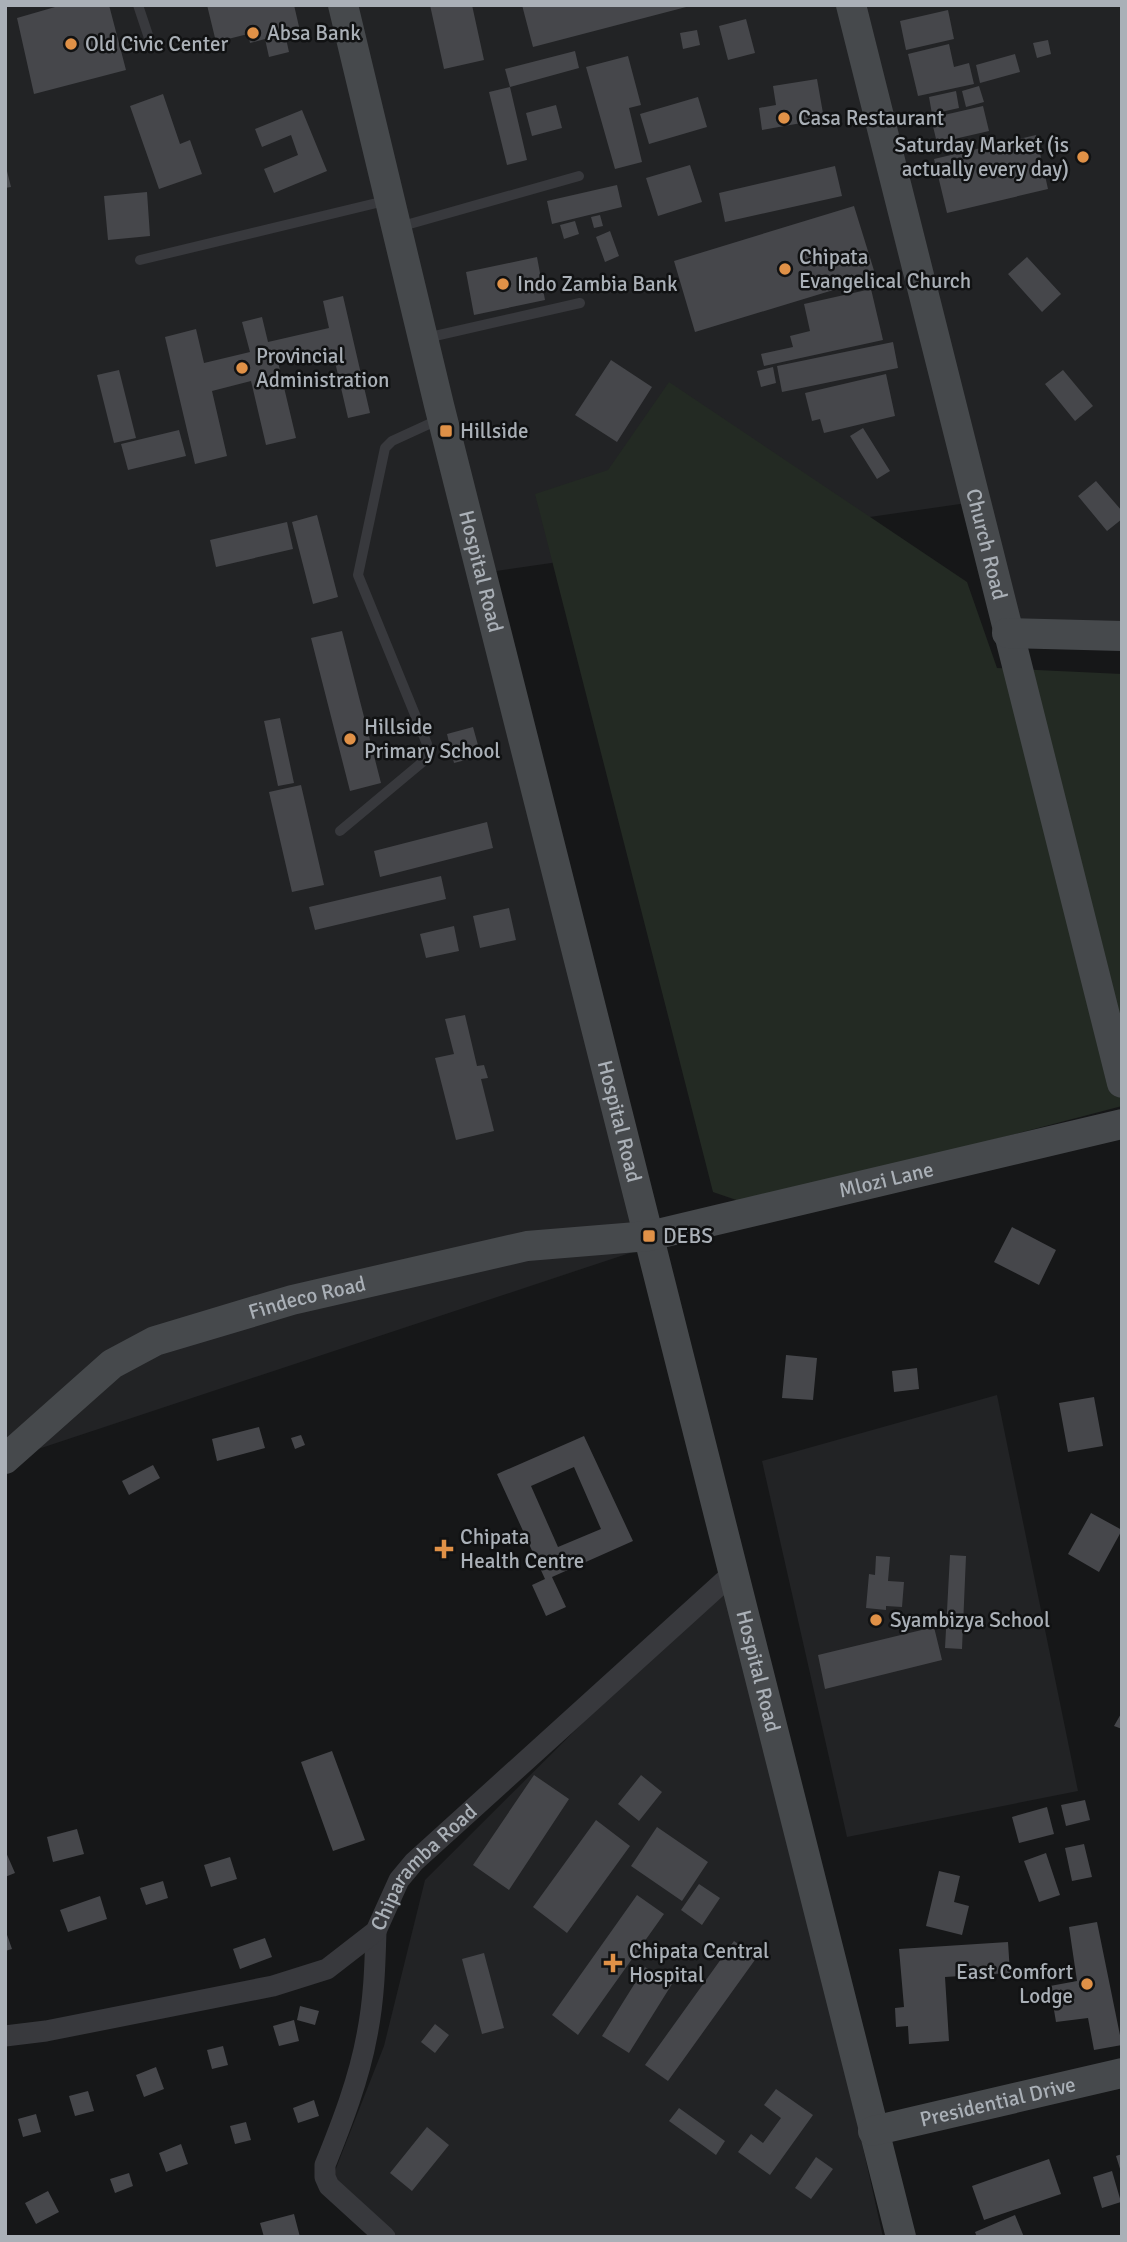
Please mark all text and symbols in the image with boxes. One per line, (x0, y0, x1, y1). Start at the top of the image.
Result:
place label: Absa Bank (267, 20, 361, 46)
marker: Absa Bank (245, 25, 261, 41)
place label: Old Civic Center (85, 31, 228, 57)
marker: Old Civic Center (63, 36, 79, 52)
place label: Casa Restaurant (798, 105, 944, 131)
marker: Casa Restaurant (776, 110, 792, 126)
place label: Saturday Market (is actually every day) (895, 132, 1069, 182)
marker: Saturday Market (is actually every day) (1075, 149, 1091, 165)
place label: Chipata Evangelical Church (799, 244, 971, 294)
marker: Chipata Evangelical Church (777, 261, 793, 277)
place label: Indo Zambia Bank (517, 271, 678, 297)
marker: Indo Zambia Bank (495, 276, 511, 292)
place label: Provincial Administration (256, 343, 390, 393)
marker: Provincial Administration (234, 360, 250, 376)
place label: Hillside (460, 418, 529, 444)
marker: Hillside (438, 423, 454, 439)
street label: Church Road (960, 486, 1013, 603)
street label: Hospital Road (453, 508, 509, 635)
place label: Hillside Primary School (364, 714, 500, 764)
marker: Hillside Primary School (342, 731, 358, 747)
street label: Hospital Road (592, 1058, 647, 1185)
street label: Mlozi Lane (836, 1156, 936, 1204)
place label: DEBS (663, 1223, 713, 1249)
marker: DEBS (641, 1228, 657, 1244)
street label: Findeco Road (245, 1270, 368, 1325)
place label: Chipata Health Centre (460, 1524, 584, 1574)
marker: Chipata Health Centre (434, 1539, 454, 1559)
street label: Hospital Road (730, 1607, 786, 1735)
place label: Syambizya School (890, 1607, 1050, 1633)
marker: Syambizya School (868, 1612, 884, 1628)
street label: Chiparamba Road (365, 1798, 482, 1935)
place label: Chipata Central Hospital (629, 1938, 769, 1988)
marker: Chipata Central Hospital (603, 1953, 623, 1973)
place label: East Comfort Lodge (956, 1959, 1073, 2009)
marker: East Comfort Lodge (1079, 1976, 1095, 1992)
street label: Presidential Drive (917, 2071, 1078, 2133)

